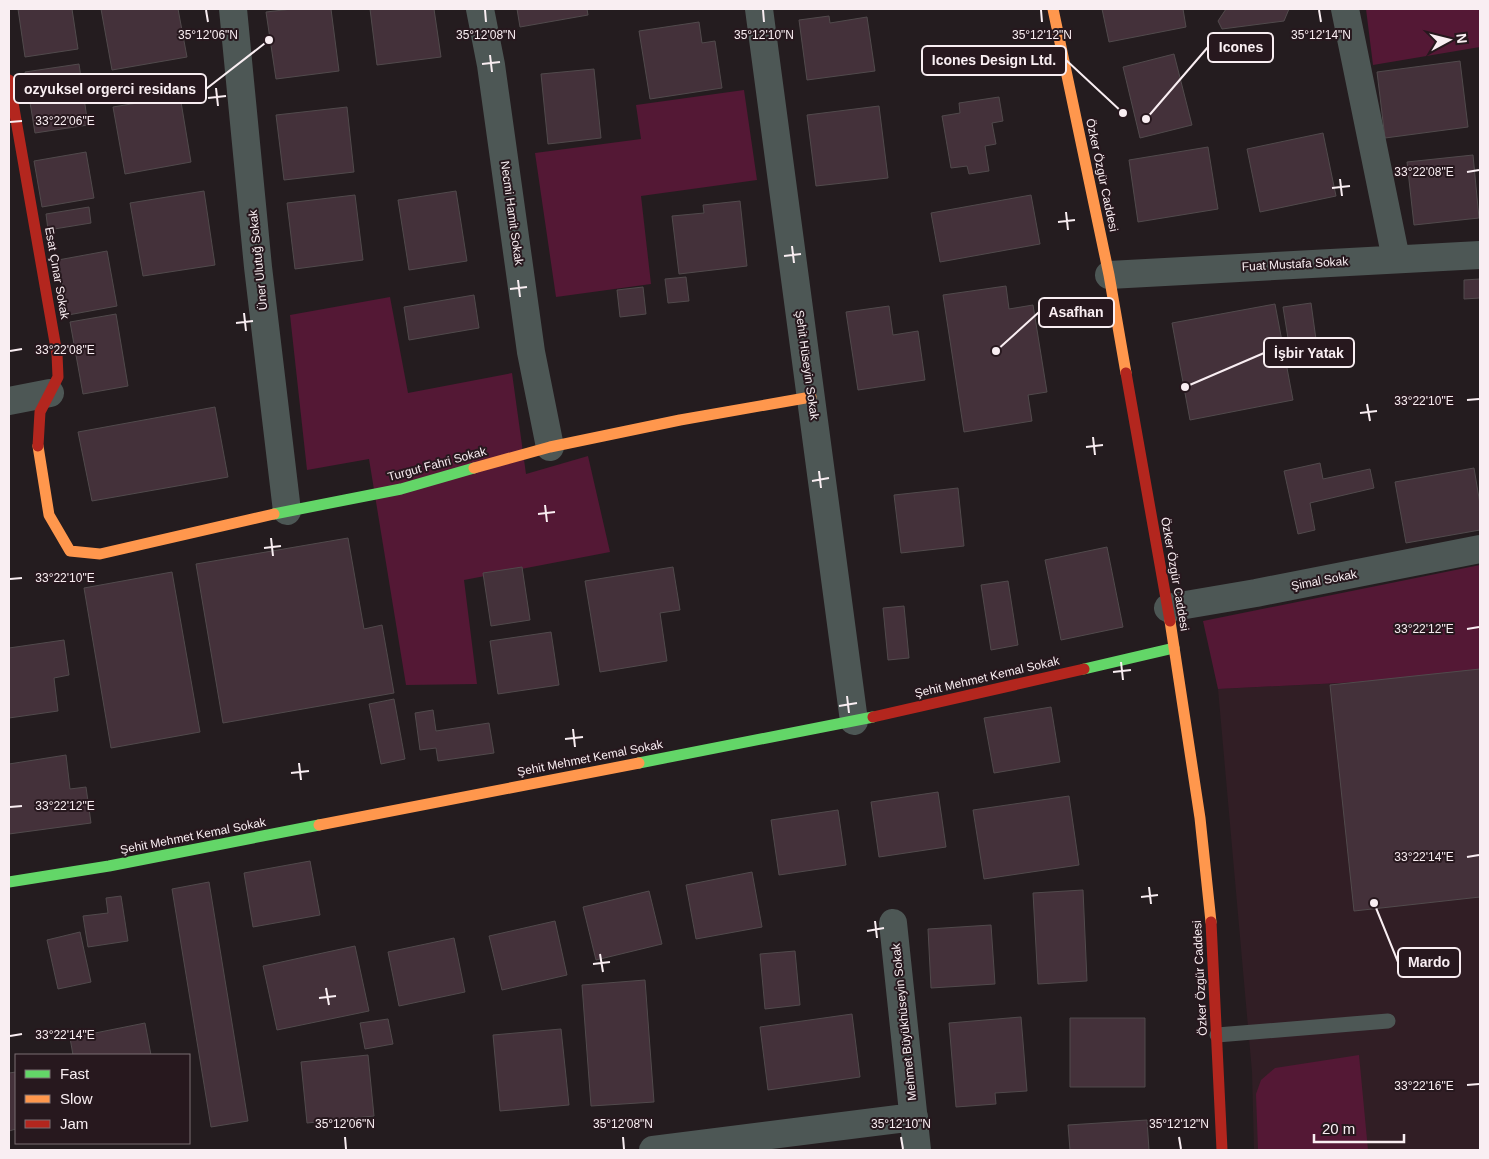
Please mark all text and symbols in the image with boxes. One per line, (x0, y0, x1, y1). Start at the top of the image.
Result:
north arrow (1424, 15, 1474, 65)
text: 35°12'06"N (178, 28, 238, 42)
text: 35°12'08"N (456, 28, 516, 42)
text: 35°12'10"N (734, 28, 794, 42)
text: 35°12'12"N (1012, 28, 1072, 42)
text: 35°12'14"N (1291, 28, 1351, 42)
text: N (1453, 32, 1470, 44)
callout: Icones (1208, 33, 1273, 62)
text: Icones (1219, 39, 1263, 55)
callout: Icones Design Ltd. (922, 46, 1066, 75)
text: Icones Design Ltd. (932, 52, 1056, 68)
callout: ozyuksel orgerci residans (14, 74, 206, 103)
text: ozyuksel orgerci residans (24, 81, 196, 97)
text: 33°22'06"E (35, 114, 95, 128)
street label: Özker Özgür Caddesi (1083, 117, 1121, 233)
street label: Necmi Hamit Sokak (498, 160, 526, 267)
text: 33°22'08"E (1394, 165, 1454, 179)
street label: Üner Ulutuğ Sokak (246, 208, 270, 311)
street label: Esat Çınar Sokak (42, 226, 72, 321)
street label: Fuat Mustafa Sokak (1241, 254, 1350, 274)
callout: Asafhan (1039, 298, 1114, 327)
text: Asafhan (1048, 304, 1104, 320)
street label: Şehit Hüseyin Sokak (792, 309, 822, 422)
callout: İşbir Yatak (1264, 338, 1354, 367)
text: 33°22'08"E (35, 343, 95, 357)
text: İşbir Yatak (1274, 345, 1344, 361)
text: 33°22'10"E (1394, 394, 1454, 408)
street label: Turgut Fahri Sokak (386, 444, 489, 484)
street label: Özker Özgür Caddesi (1158, 516, 1192, 632)
street label: Şimal Sokak (1290, 567, 1359, 593)
text: 33°22'10"E (35, 571, 95, 585)
text: 33°22'12"E (1394, 622, 1454, 636)
street label: Şehit Mehmet Kemal Sokak (913, 653, 1062, 700)
street label: Şehit Mehmet Kemal Sokak (516, 737, 665, 779)
text: 33°22'12"E (35, 799, 95, 813)
street label: Şehit Mehmet Kemal Sokak (119, 815, 268, 857)
text: 33°22'14"E (1394, 850, 1454, 864)
street label: Özker Özgür Caddesi (1190, 920, 1210, 1036)
street label: Mehmet Büyükhüseyin Sokak (889, 942, 919, 1101)
callout: Mardo (1398, 948, 1460, 977)
text: Mardo (1408, 954, 1450, 970)
text: 33°22'14"E (35, 1028, 95, 1042)
legend (15, 1054, 190, 1144)
text: Fast (60, 1065, 90, 1082)
text: 33°22'16"E (1394, 1079, 1454, 1093)
text: Slow (60, 1090, 93, 1107)
scale bar (1314, 1112, 1404, 1144)
text: Jam (60, 1115, 88, 1132)
text: 35°12'06"N (315, 1117, 375, 1131)
text: 35°12'08"N (593, 1117, 653, 1131)
text: 35°12'10"N (871, 1117, 931, 1131)
text: 35°12'12"N (1149, 1117, 1209, 1131)
text: 20 m (1322, 1120, 1355, 1137)

